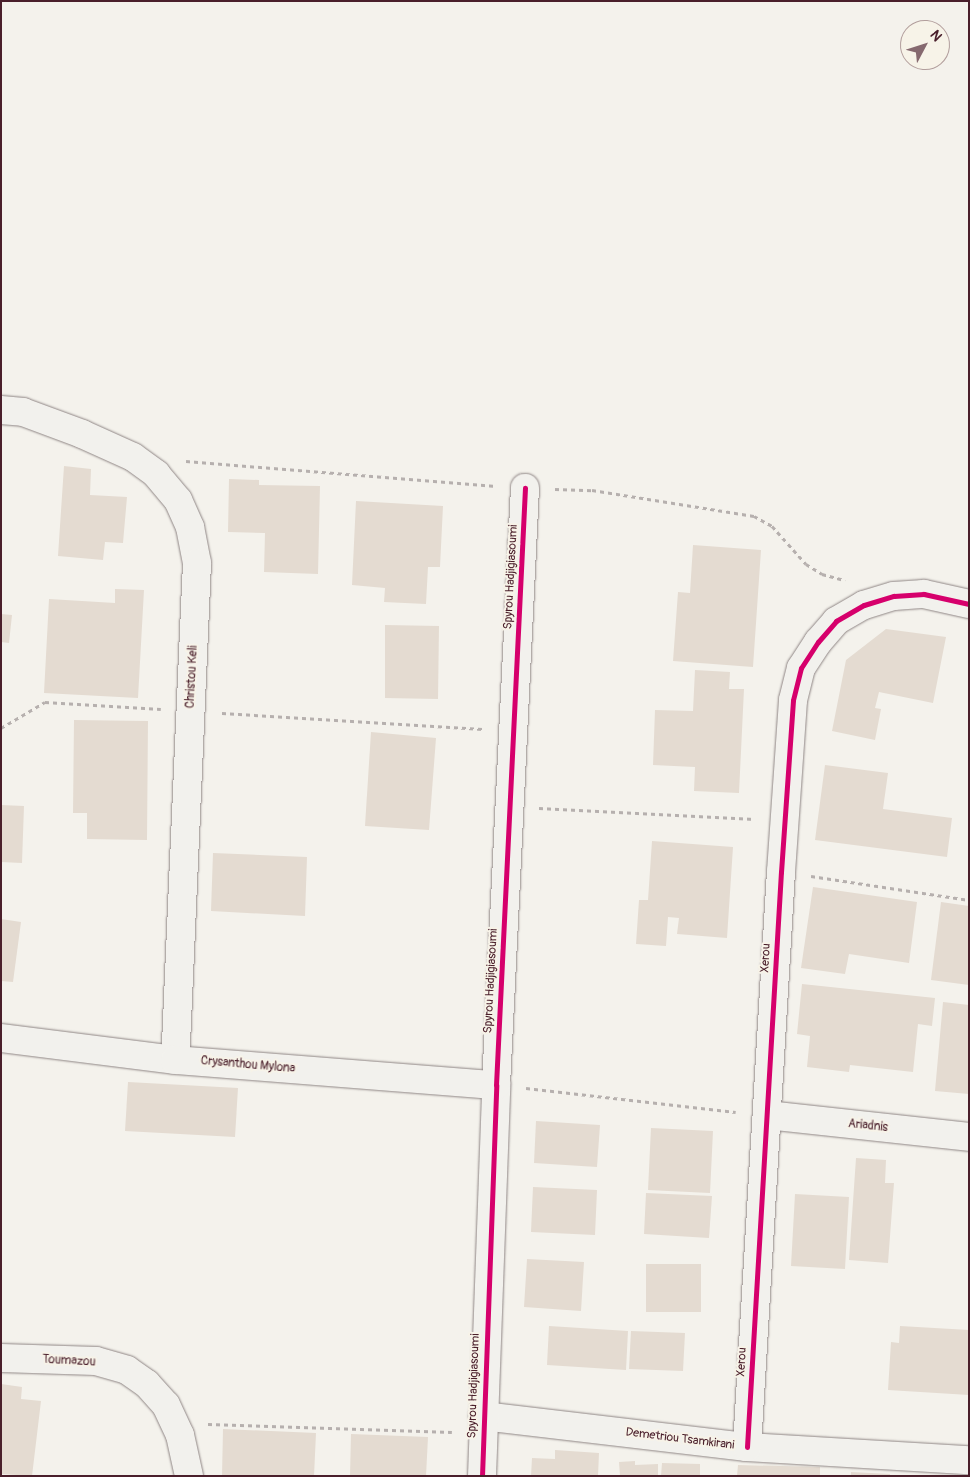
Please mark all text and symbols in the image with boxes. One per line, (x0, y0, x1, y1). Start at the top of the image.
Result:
north arrow (900, 20, 950, 70)
text: N (927, 27, 946, 45)
street label: Spyrou Hadjigiasoumi (501, 524, 521, 630)
street label: Christou Keli (183, 645, 201, 709)
street label: Spyrou Hadjigiasoumi (481, 928, 501, 1034)
street label: Xerou (758, 943, 774, 973)
street label: Crysanthou Mylona (200, 1054, 296, 1076)
street label: Ariadnis (847, 1117, 889, 1135)
street label: Spyrou Hadjigiasoumi (465, 1333, 483, 1439)
street label: Xerou (734, 1347, 750, 1377)
street label: Toumazou (42, 1352, 96, 1370)
street label: Demetriou Tsamkirani (625, 1425, 735, 1453)

